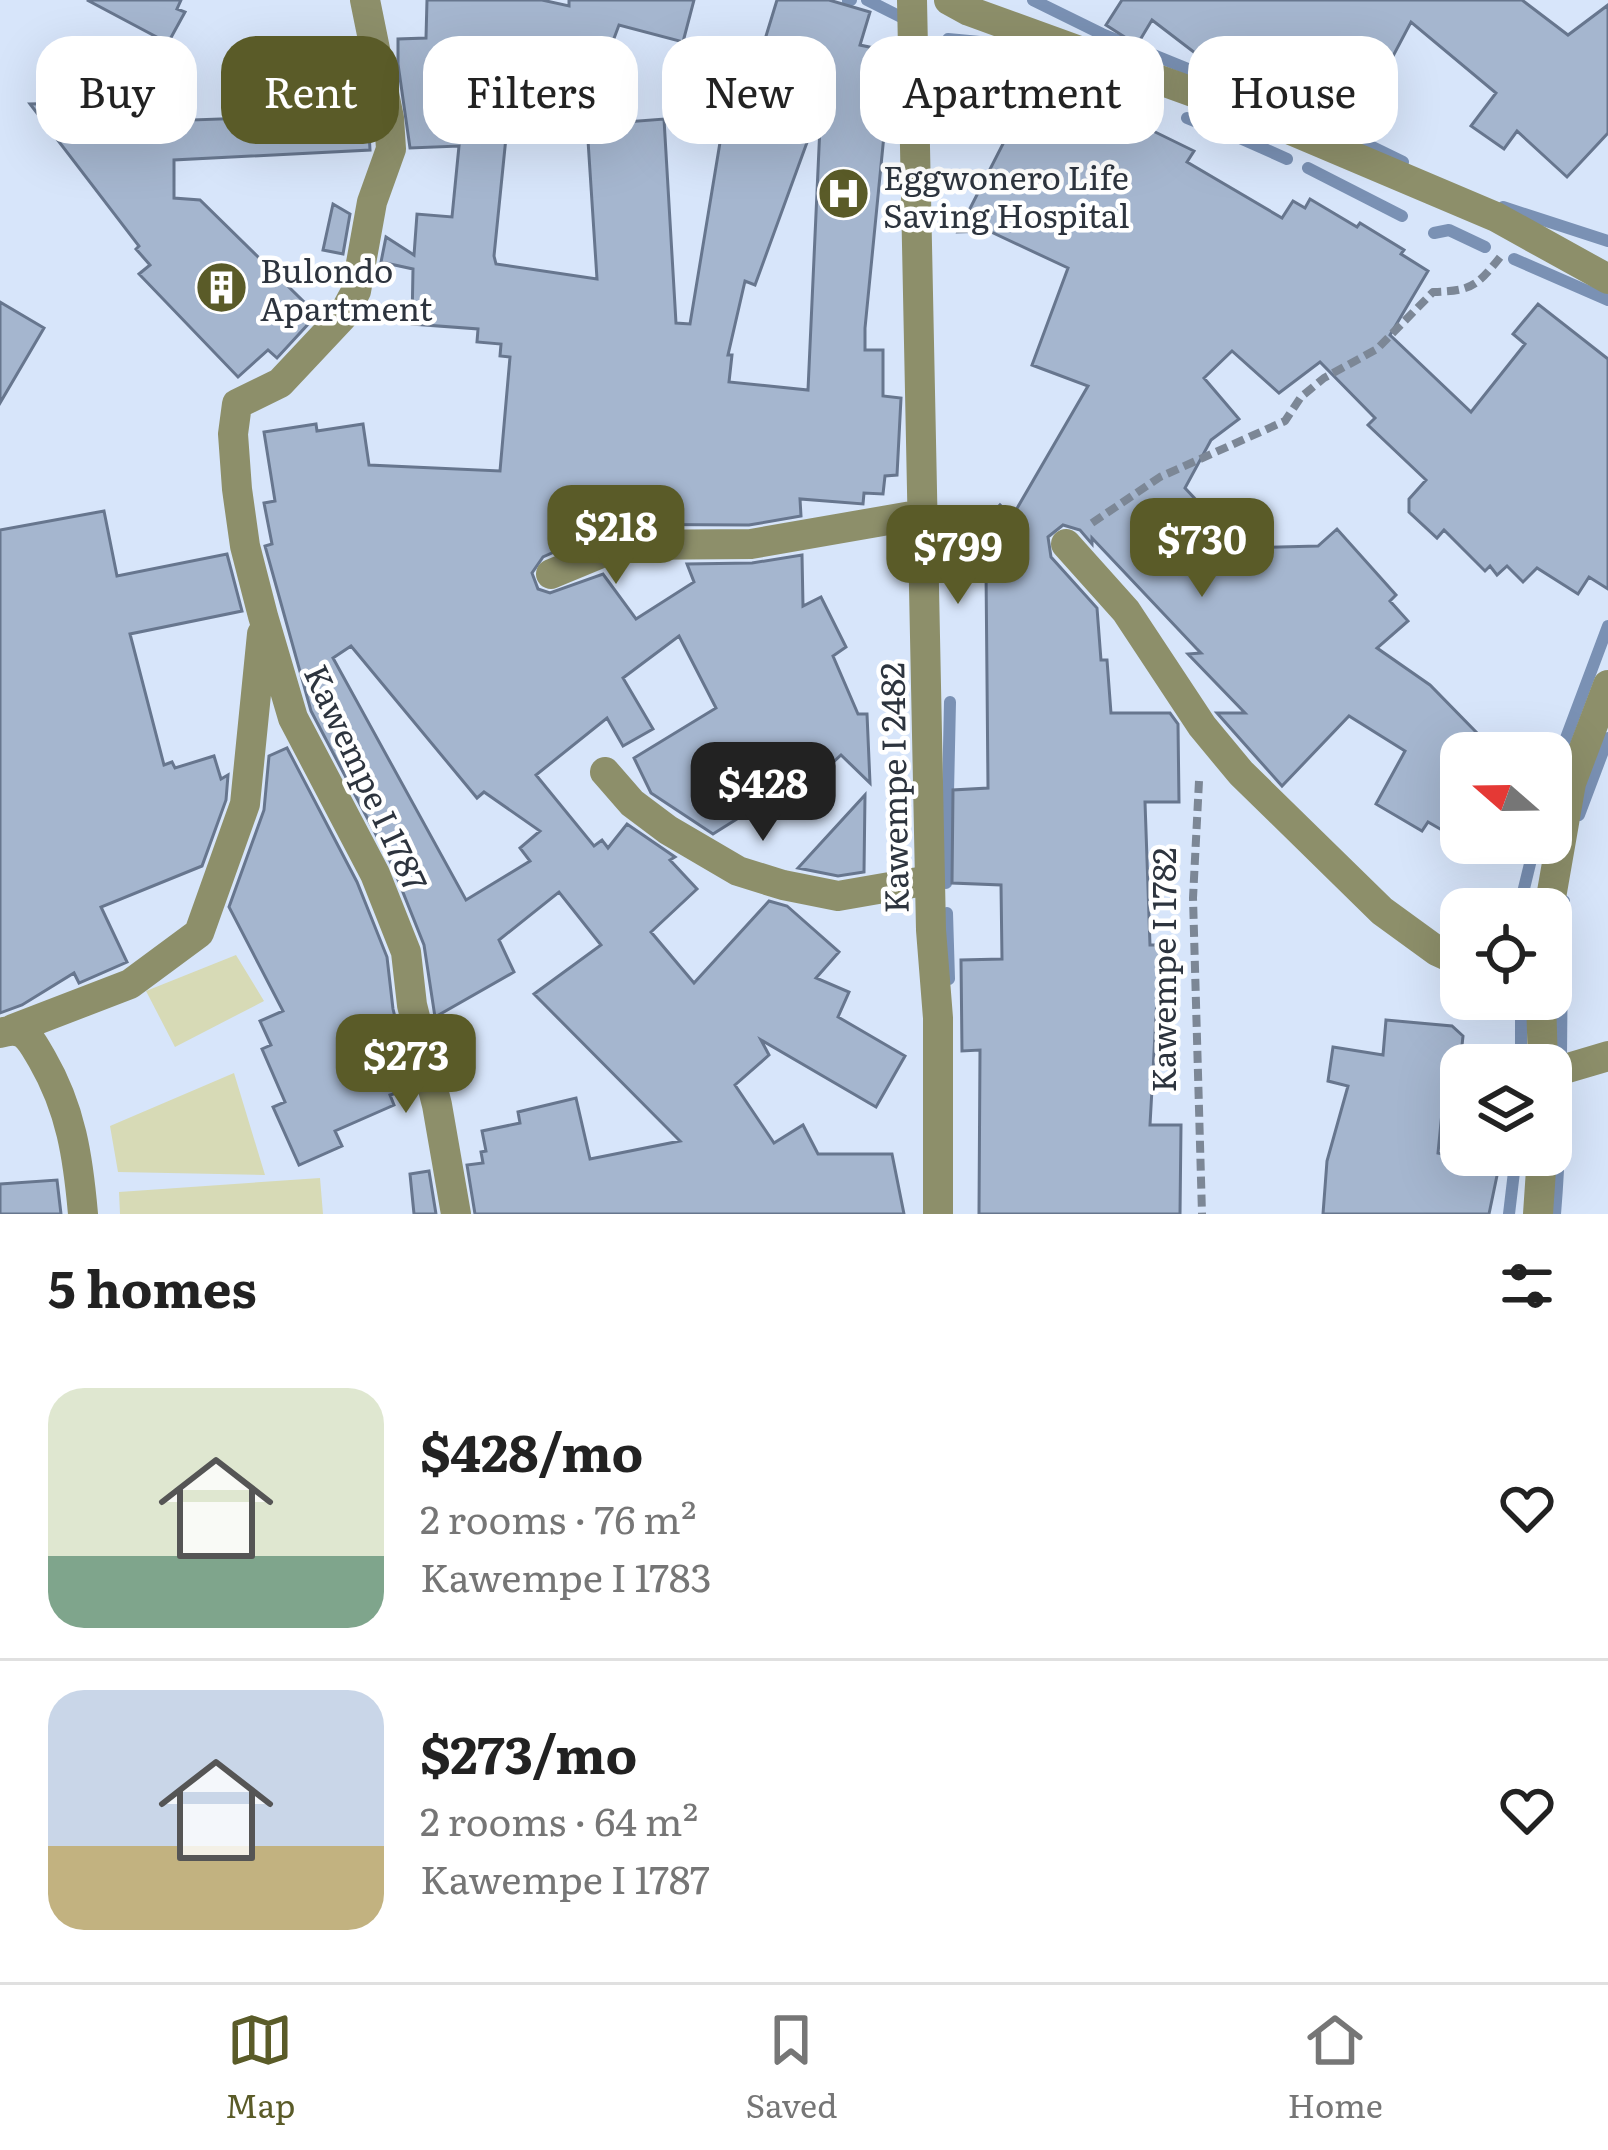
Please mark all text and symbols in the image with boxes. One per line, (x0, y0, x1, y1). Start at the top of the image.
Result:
chip: Buy (36, 36, 197, 144)
chip: Rent (221, 36, 399, 144)
chip: Filters (423, 36, 638, 144)
chip: New (662, 36, 836, 144)
chip: Apartment (860, 36, 1164, 144)
chip: House (1188, 36, 1398, 144)
place label: Eggwonero Life Saving Hospital (883, 151, 1130, 238)
hospital icon: Eggwonero Life Saving Hospital (816, 166, 872, 222)
place label: Bulondo Apartment (260, 244, 433, 331)
building icon: Bulondo Apartment (193, 259, 249, 315)
pin: $218 (545, 485, 687, 587)
text: $218 (574, 495, 658, 553)
pin: $730 (1131, 498, 1273, 600)
pin: $799 (887, 505, 1029, 607)
text: $730 (1157, 508, 1247, 566)
text: $799 (913, 515, 1003, 573)
street label: Kawempe I 1787 (294, 656, 442, 899)
street label: Kawempe I 2482 (865, 662, 919, 914)
north arrow (1440, 732, 1572, 864)
map controls (1440, 732, 1572, 1176)
pin: $428 (692, 742, 834, 844)
text: $428 (718, 752, 808, 810)
street label: Kawempe I 1782 (1137, 847, 1186, 1093)
button: locate (1440, 888, 1572, 1020)
pin: $273 (335, 1014, 477, 1116)
text: $273 (363, 1024, 449, 1082)
button: layers (1440, 1044, 1572, 1176)
text: 5 homes (48, 1248, 257, 1324)
icon: filters (1494, 1253, 1560, 1319)
text: $428/mo (420, 1412, 643, 1488)
icon: home (144, 1436, 288, 1580)
icon: heart (1494, 1475, 1560, 1541)
text: 2 rooms · 76 m² (420, 1488, 696, 1546)
text: Kawempe I 1783 (420, 1546, 712, 1604)
text: $273/mo (420, 1714, 637, 1790)
icon: home (144, 1738, 288, 1882)
icon: heart (1494, 1777, 1560, 1843)
text: 2 rooms · 64 m² (420, 1790, 698, 1848)
text: Kawempe I 1787 (420, 1848, 710, 1906)
tab: Map (225, 2007, 295, 2128)
tab: Saved (746, 2007, 837, 2128)
tab: Home (1288, 2007, 1383, 2128)

